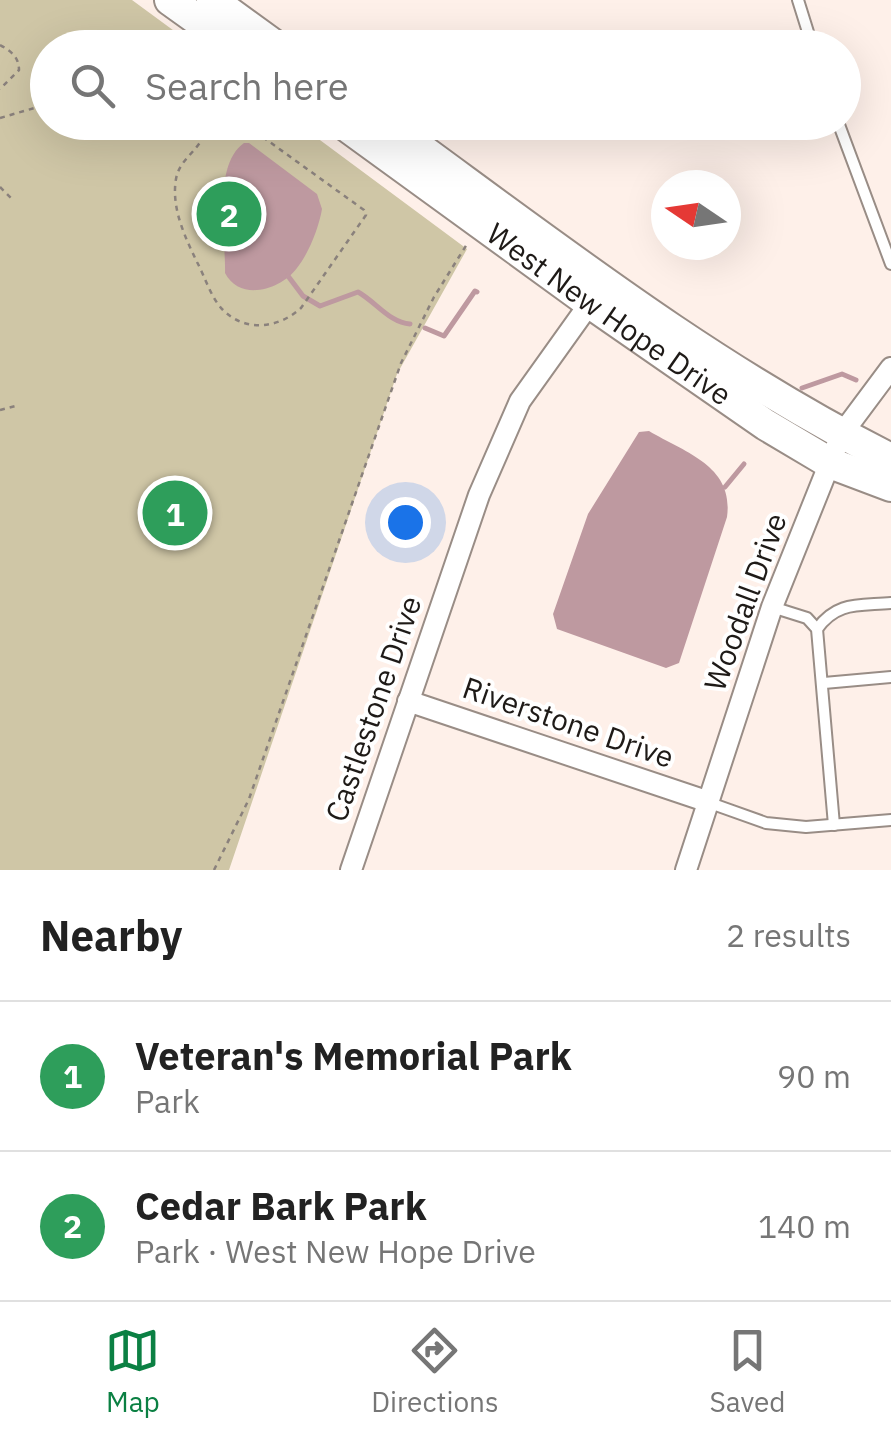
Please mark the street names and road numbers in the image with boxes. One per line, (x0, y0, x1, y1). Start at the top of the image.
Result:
street label: West New Hope Drive (480, 213, 740, 413)
street label: Woodall Drive (694, 507, 795, 696)
street label: Castlestone Drive (316, 591, 429, 826)
street label: Riverstone Drive (458, 667, 679, 776)

